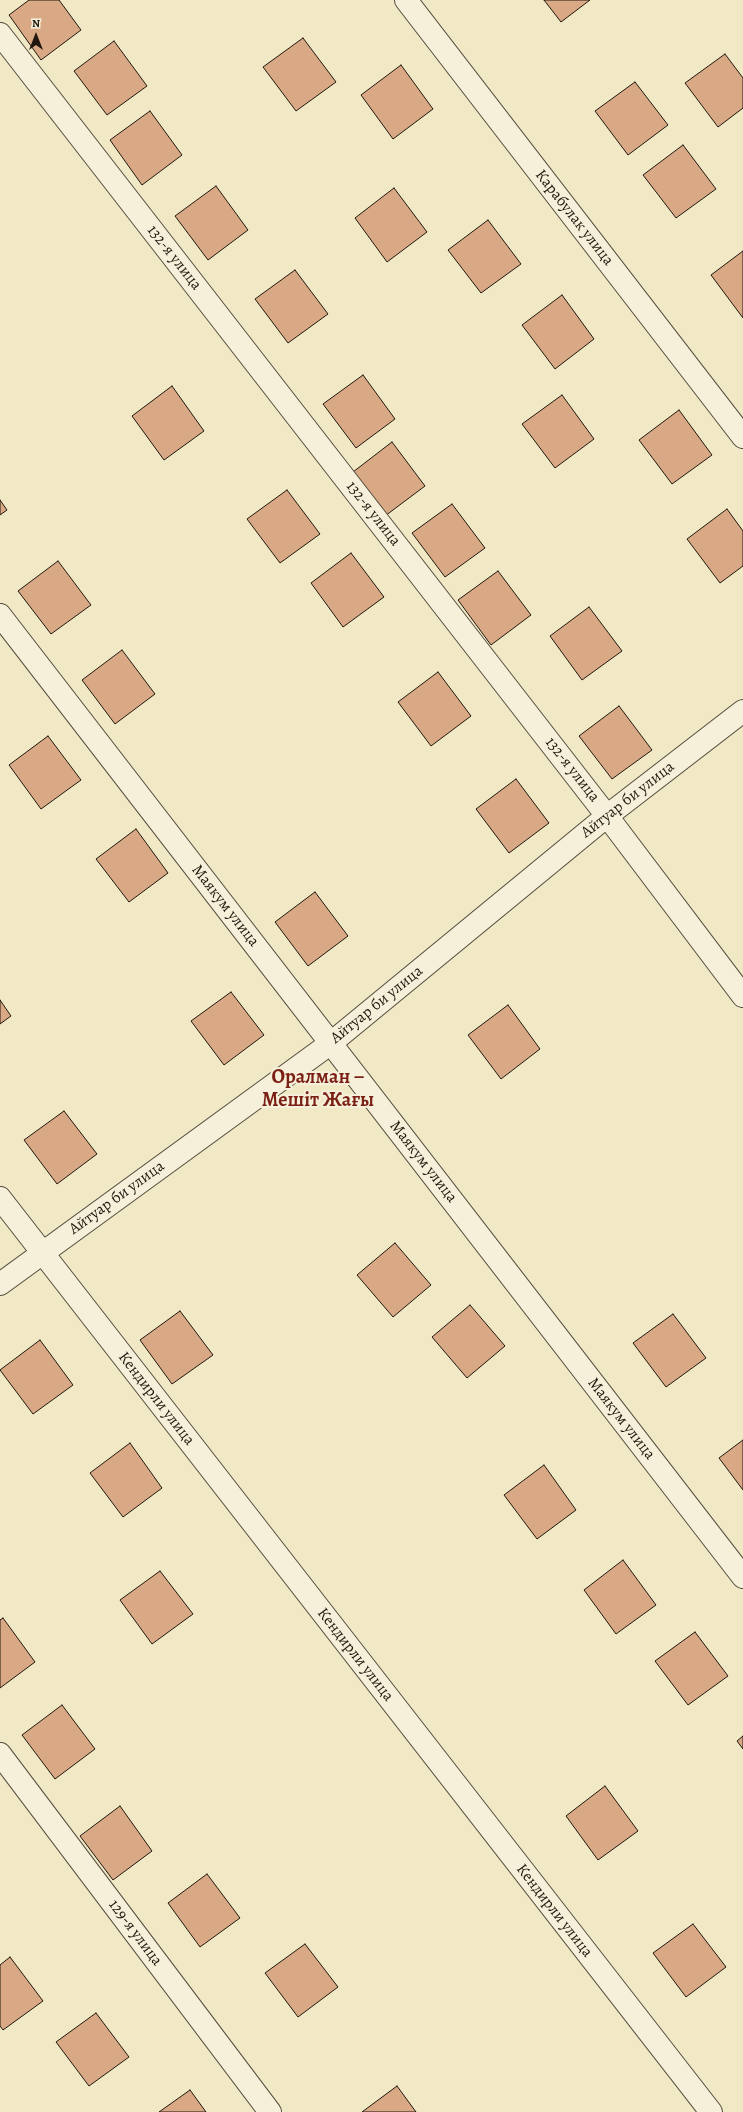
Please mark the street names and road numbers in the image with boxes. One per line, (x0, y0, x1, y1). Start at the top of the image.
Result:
street label: Карабулак улица (531, 166, 617, 270)
street label: 132-я улица (143, 222, 205, 294)
street label: 132-я улица (342, 478, 404, 550)
street label: 132-я улица (541, 734, 603, 806)
street label: Айтуар би улица (577, 758, 679, 842)
street label: Маякум улица (187, 861, 263, 951)
street label: Айтуар би улица (327, 962, 427, 1048)
street label: Маякум улица (385, 1117, 461, 1207)
street label: Айтуар би улица (66, 1157, 168, 1239)
street label: Кендирли улица (114, 1348, 198, 1450)
street label: Маякум улица (583, 1374, 659, 1464)
street label: Кендирли улица (313, 1604, 397, 1706)
street label: Кендирли улица (512, 1860, 596, 1962)
street label: 129-я улица (104, 1896, 166, 1970)

